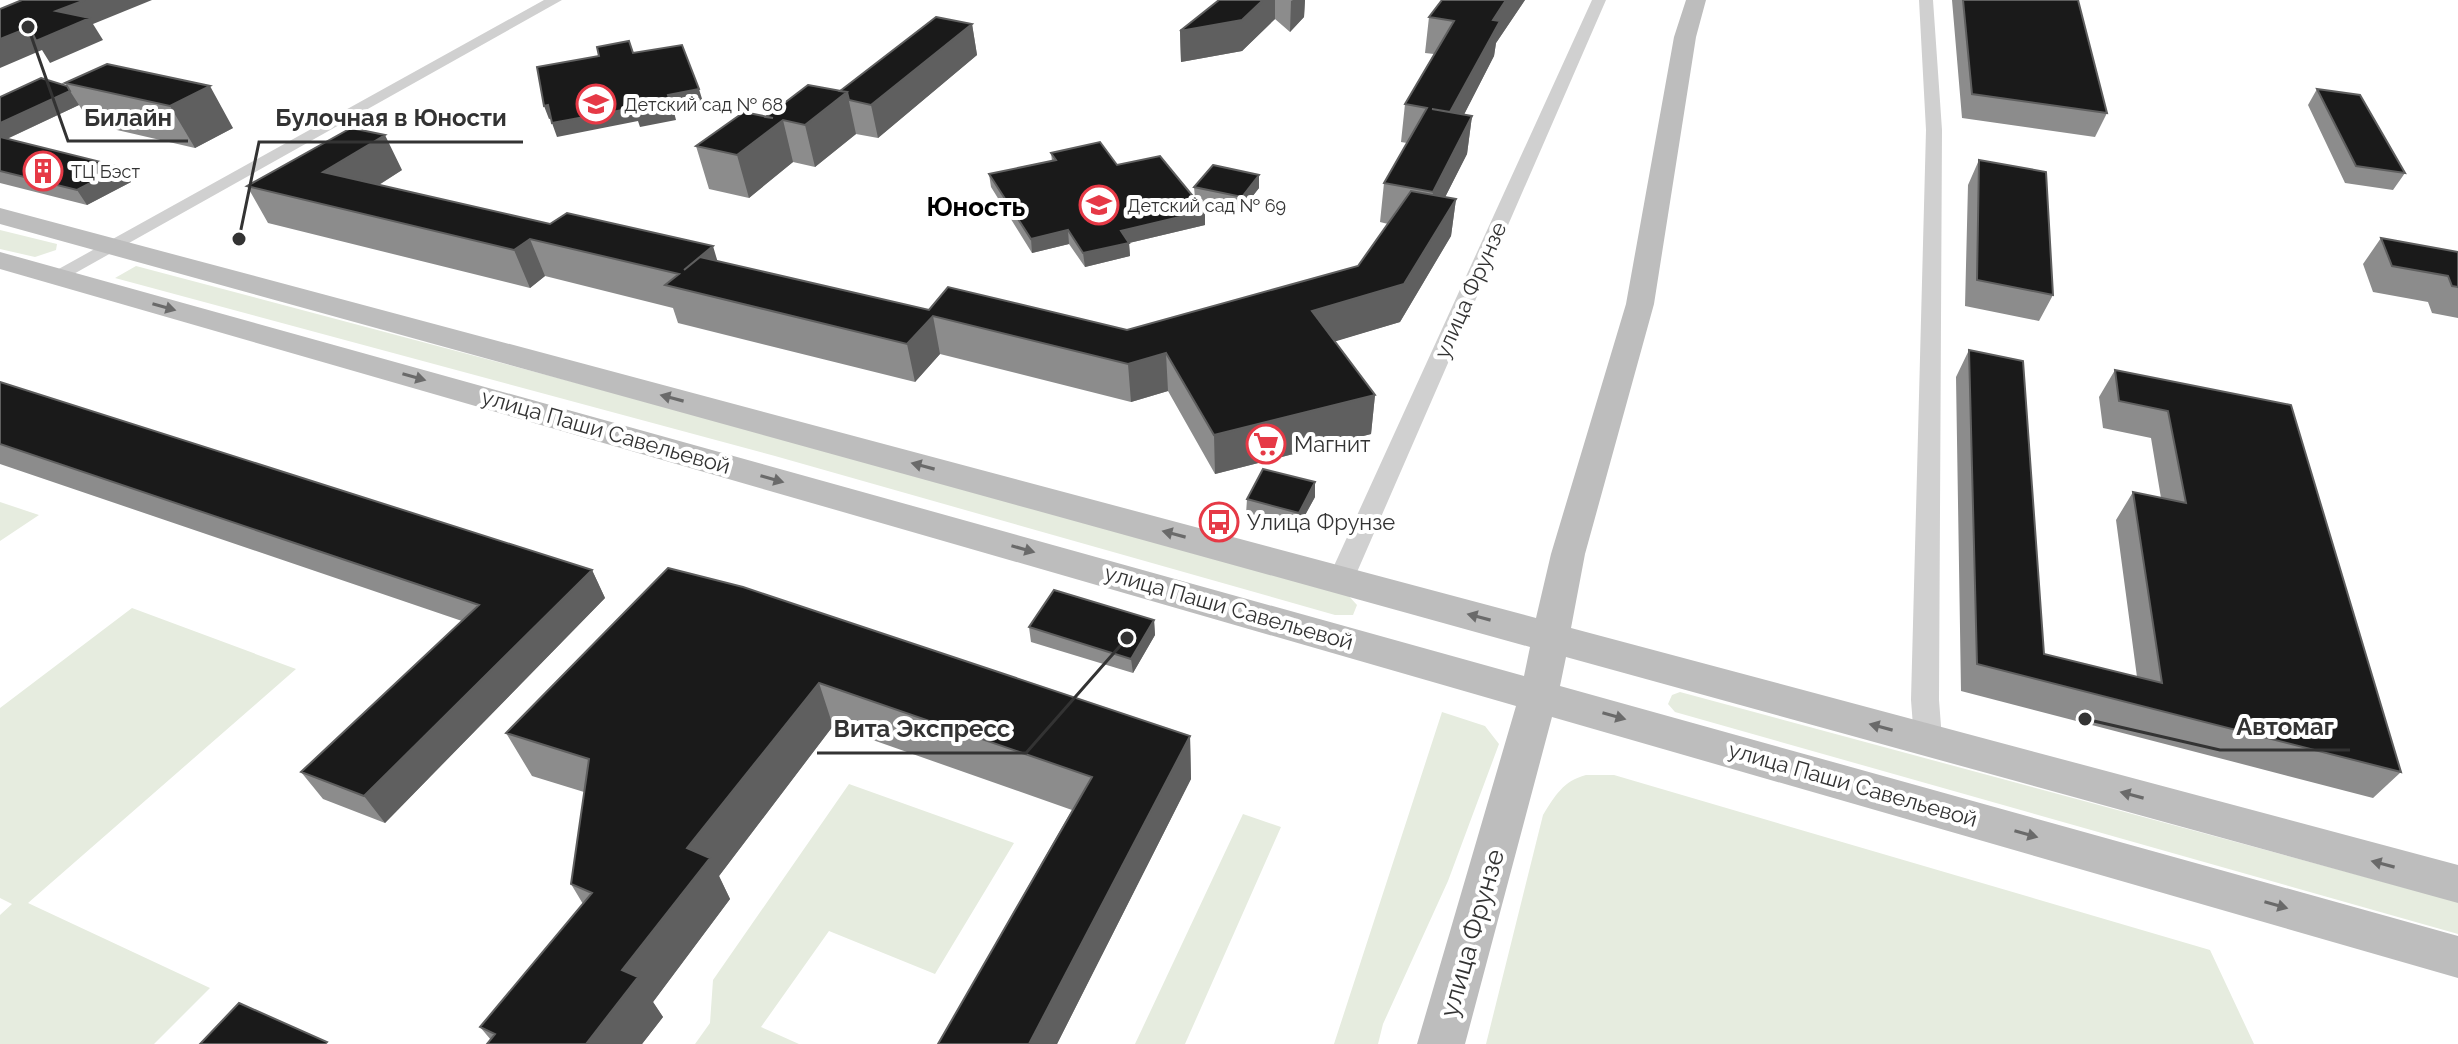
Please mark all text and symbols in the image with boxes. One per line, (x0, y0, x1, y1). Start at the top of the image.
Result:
school or university icon: Детский сад № 68 (575, 83, 617, 125)
callout: Билайн (68, 93, 188, 141)
callout: Булочная в Юности (259, 94, 523, 142)
place label: Детский сад № 68 (624, 94, 783, 115)
text: Билайн (84, 103, 172, 132)
text: Булочная в Юности (275, 103, 507, 132)
building icon: ТЦ Бэст (22, 150, 64, 192)
place label: ТЦ Бэст (71, 161, 140, 182)
school or university icon: Детский сад № 69 (1078, 184, 1120, 226)
district label: Юность (927, 192, 1026, 222)
place label: Детский сад № 69 (1127, 195, 1286, 216)
street label: улица Фрунзе (1428, 218, 1512, 362)
one-way arrow (153, 301, 177, 314)
one-way arrow (402, 372, 427, 384)
street label: улица Паши Савельевой (479, 383, 733, 479)
one-way arrow (659, 391, 683, 404)
supermarket icon: Магнит (1245, 423, 1287, 465)
place label: Магнит (1294, 431, 1371, 457)
one-way arrow (910, 459, 934, 472)
one-way arrow (760, 473, 785, 485)
bus stop icon: Улица Фрунзе (1198, 501, 1240, 543)
place label: Улица Фрунзе (1247, 509, 1395, 535)
one-way arrow (1161, 527, 1185, 540)
one-way arrow (1011, 543, 1035, 556)
street label: улица Паши Савельевой (1102, 559, 1356, 655)
one-way arrow (1466, 610, 1491, 622)
callout: Автомаг (2220, 702, 2350, 750)
callout: Вита Экспресс (817, 705, 1026, 753)
one-way arrow (1602, 711, 1627, 723)
text: Автомаг (2236, 712, 2334, 741)
text: Вита Экспресс (834, 714, 1011, 743)
one-way arrow (1869, 720, 1894, 732)
street label: улица Паши Савельевой (1726, 736, 1980, 832)
one-way arrow (2119, 788, 2143, 801)
one-way arrow (2014, 828, 2038, 841)
street label: улица Фрунзе (1434, 846, 1510, 1020)
one-way arrow (2370, 857, 2395, 869)
one-way arrow (2264, 899, 2288, 912)

